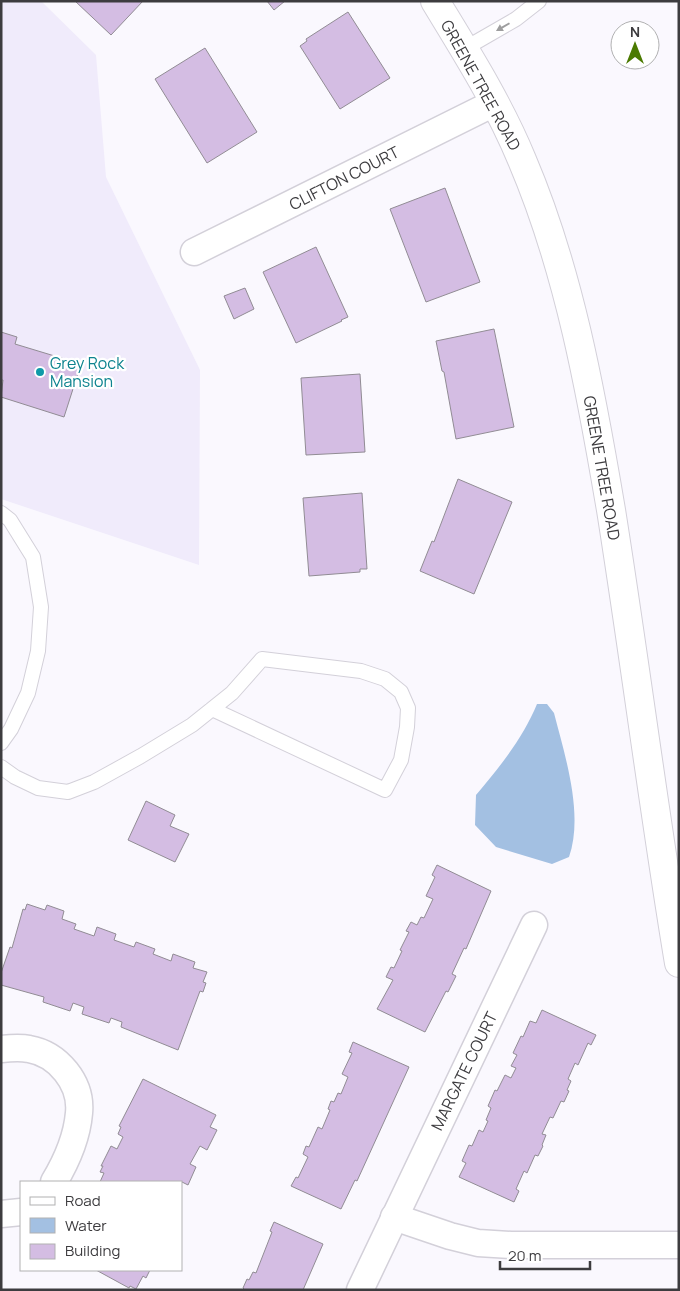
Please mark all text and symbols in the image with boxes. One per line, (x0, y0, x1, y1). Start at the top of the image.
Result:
street label: GREENE TREE ROAD (436, 16, 526, 154)
north arrow (610, 20, 660, 70)
one-way arrow (496, 22, 509, 31)
text: N (630, 22, 640, 41)
street label: CLIFTON COURT (285, 141, 403, 215)
place label: Grey Rock Mansion (50, 352, 125, 392)
marker: Grey Rock Mansion (34, 366, 46, 378)
street label: GREENE TREE ROAD (578, 394, 626, 542)
street label: MARGATE COURT (426, 1008, 502, 1134)
legend (20, 1181, 182, 1271)
text: Road (65, 1190, 101, 1211)
text: Water (65, 1215, 107, 1236)
scale bar (500, 1238, 590, 1270)
text: Building (65, 1240, 120, 1261)
text: 20 m (508, 1245, 541, 1266)

